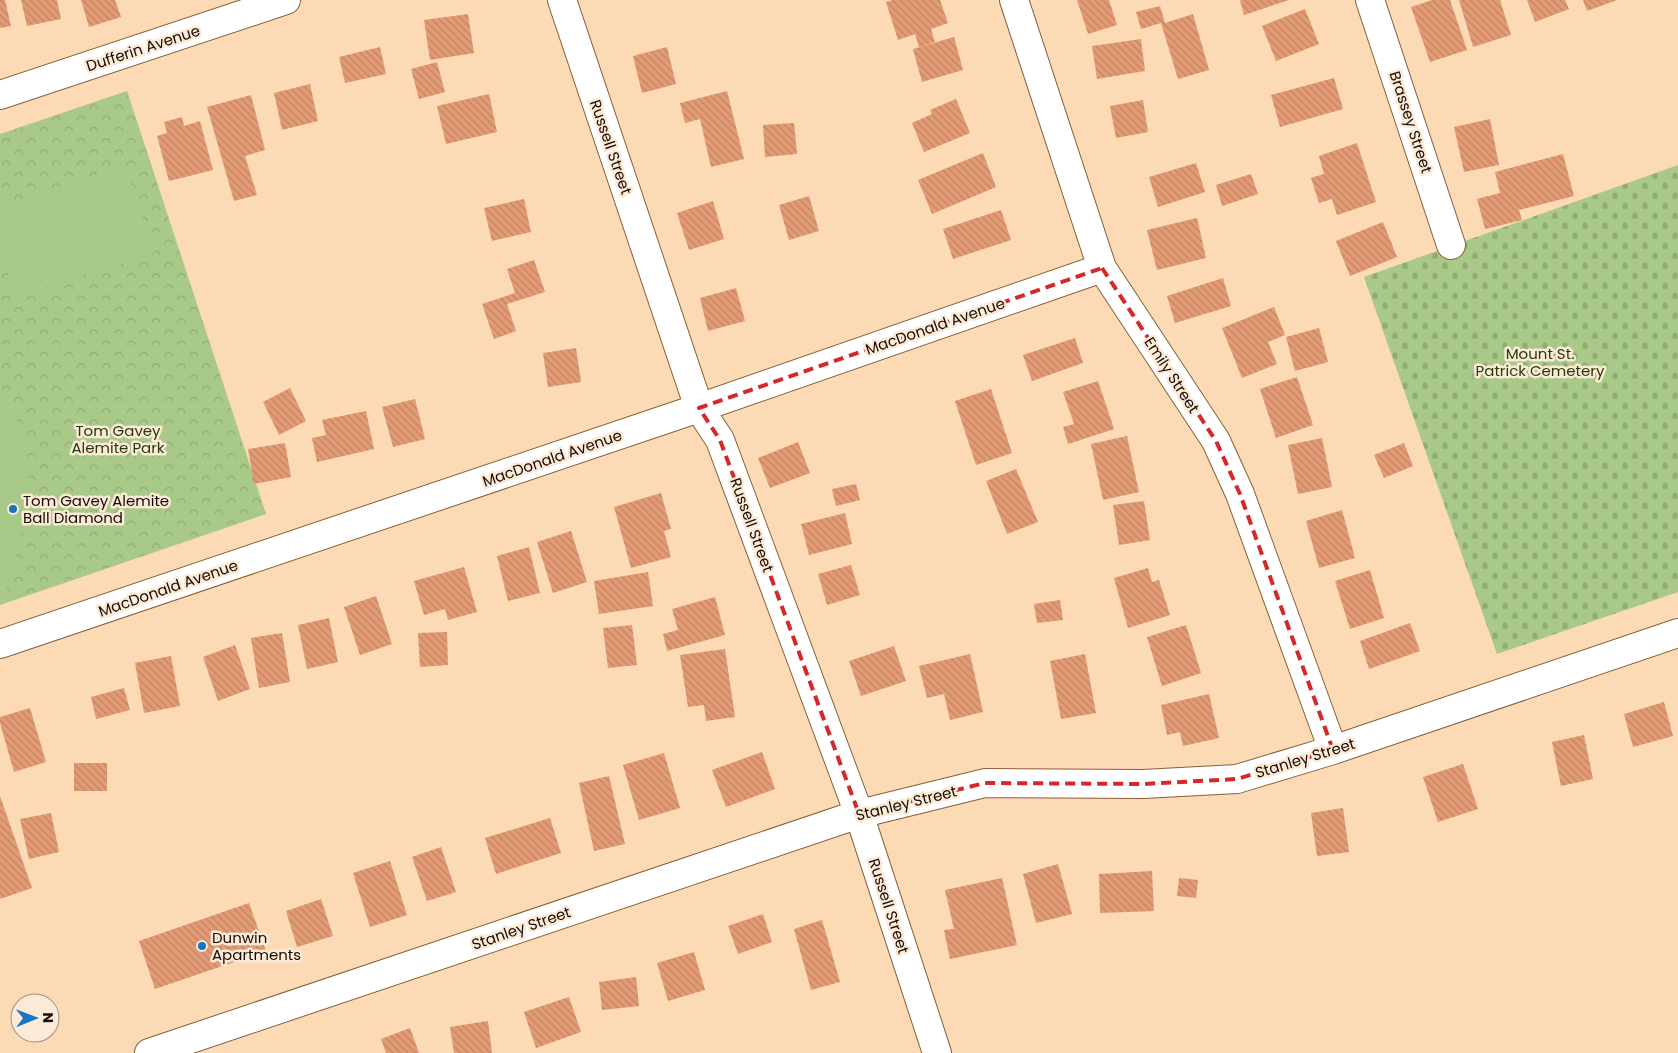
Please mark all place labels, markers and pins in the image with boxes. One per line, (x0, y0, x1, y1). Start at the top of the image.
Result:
place label: Tom Gavey Alemite Ball Diamond (23, 490, 169, 528)
marker: Tom Gavey Alemite Ball Diamond (7, 503, 19, 515)
place label: Dunwin Apartments (212, 927, 301, 965)
marker: Dunwin Apartments (196, 940, 208, 952)

